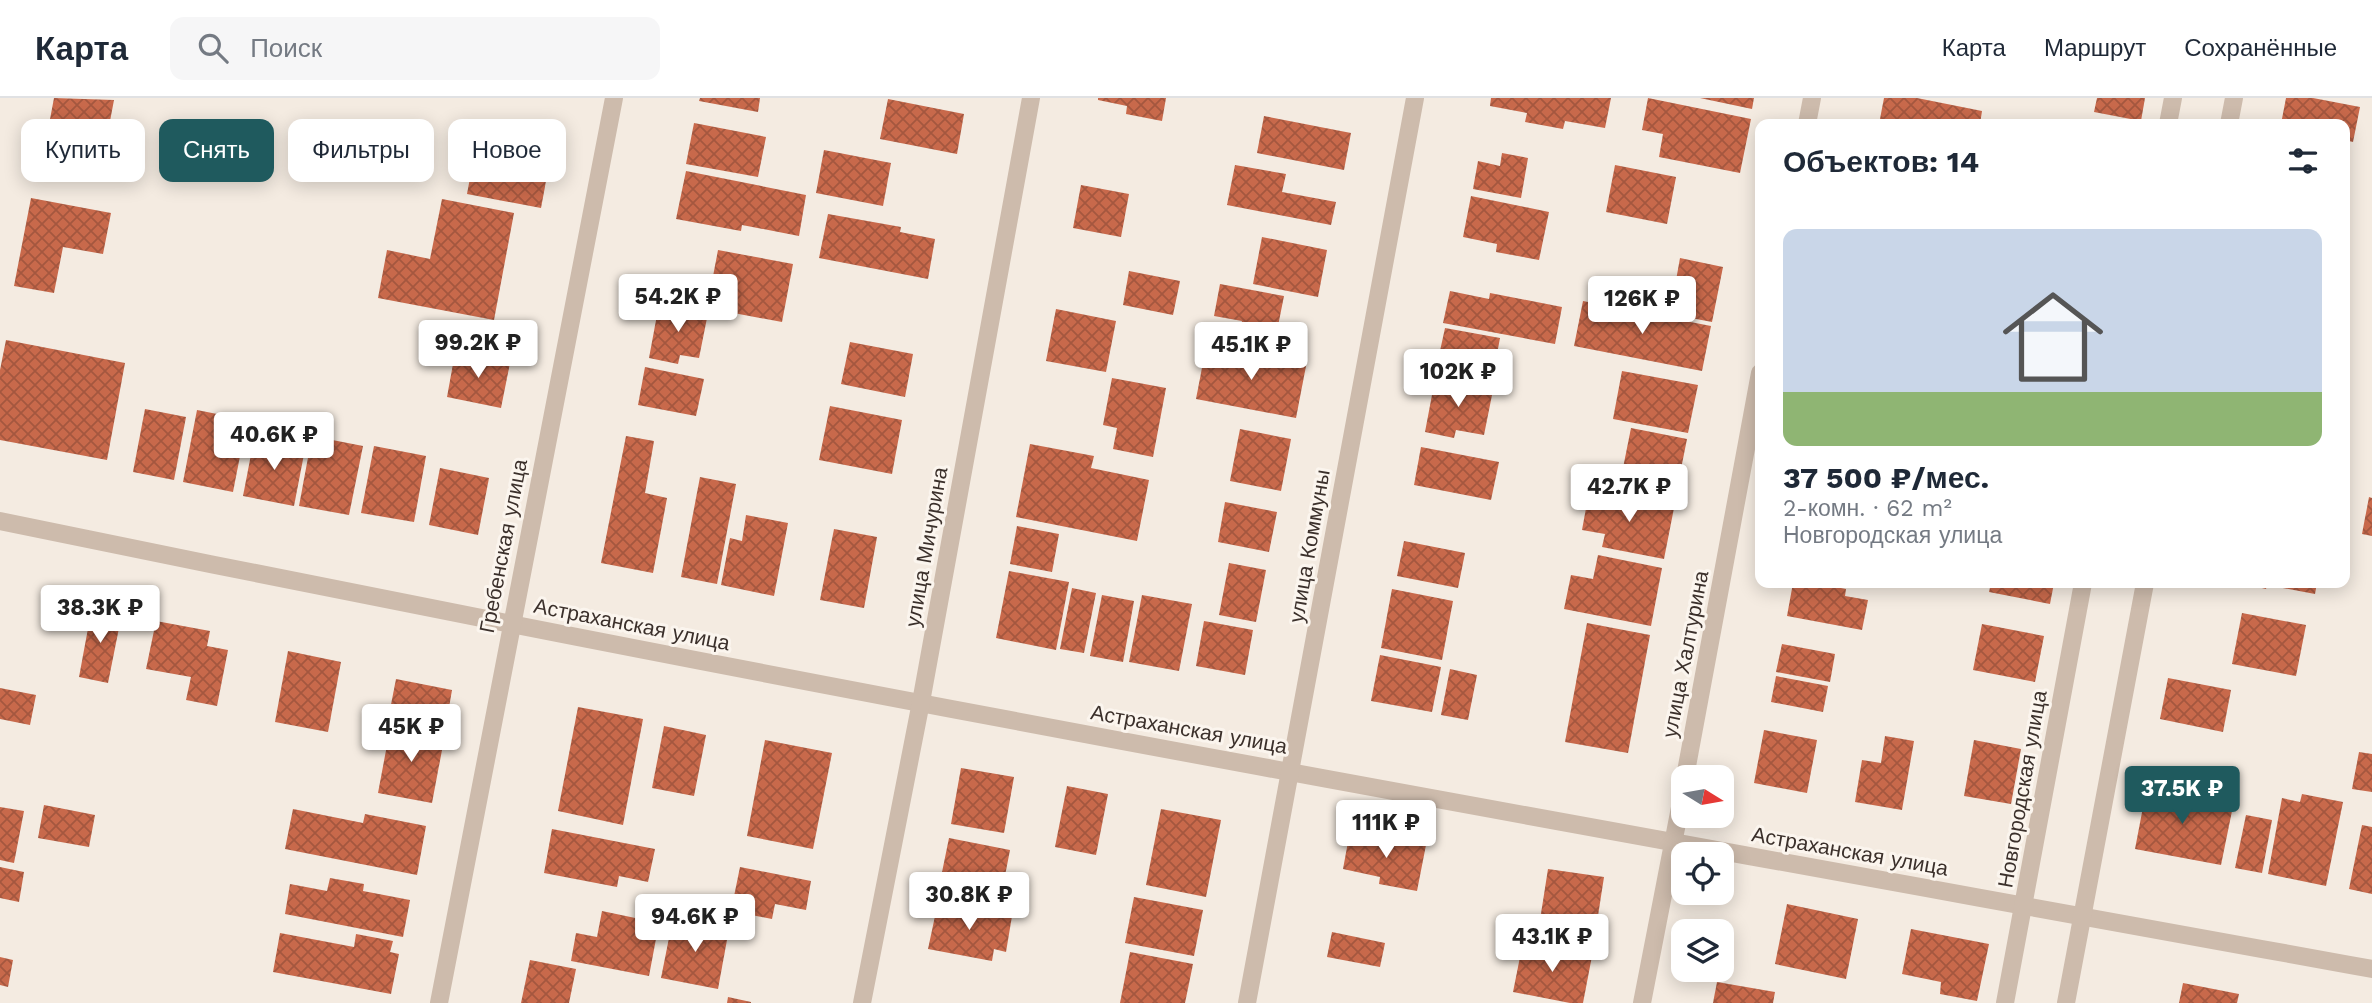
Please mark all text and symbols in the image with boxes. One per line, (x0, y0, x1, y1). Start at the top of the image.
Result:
search box (170, 17, 660, 80)
text: Карта (35, 29, 128, 68)
icon: search (194, 29, 232, 67)
text: Поиск (250, 33, 322, 63)
text: Карта (1942, 34, 2006, 62)
text: Маршрут (2044, 34, 2146, 62)
text: Сохранённые (2184, 34, 2337, 62)
chip: Купить (21, 119, 145, 182)
chip: Снять (159, 119, 274, 182)
chip: Фильтры (288, 119, 434, 182)
chip: Новое (448, 119, 566, 182)
icon: filters (2284, 142, 2322, 180)
text: Объектов: 14 (1783, 144, 1979, 179)
pin: 54.2K ₽ (613, 274, 743, 334)
icon: home (1990, 274, 2116, 400)
pin: 126K ₽ (1585, 276, 1699, 336)
text: 54.2K ₽ (635, 283, 721, 310)
text: 126K ₽ (1604, 285, 1680, 312)
pin: 99.2K ₽ (413, 320, 543, 380)
pin: 45.1K ₽ (1186, 322, 1316, 382)
text: 99.2K ₽ (435, 329, 521, 356)
text: 45.1K ₽ (1211, 331, 1291, 358)
pin: 102K ₽ (1401, 350, 1515, 409)
text: 102K ₽ (1420, 358, 1496, 385)
pin: 40.6K ₽ (209, 412, 339, 472)
text: 40.6K ₽ (230, 421, 318, 448)
street label: Гребенская улица (474, 457, 532, 635)
text: 37 500 ₽/мес. (1783, 460, 1989, 495)
pin: 42.7K ₽ (1564, 464, 1694, 524)
street label: улица Мичурина (900, 465, 952, 629)
street label: улица Коммуны (1283, 467, 1335, 625)
text: 42.7K ₽ (1587, 473, 1671, 500)
text: 2-комн. · 62 m² (1783, 495, 1952, 522)
text: Новгородская улица (1783, 522, 2002, 549)
street label: улица Халтурина (1657, 568, 1714, 740)
pin: 38.3K ₽ (35, 586, 165, 645)
street label: Астраханская улица (532, 593, 732, 655)
text: 38.3K ₽ (57, 594, 143, 621)
street label: Новгородская улица (1992, 688, 2052, 890)
street label: Астраханская улица (1089, 699, 1290, 759)
pin: 45K ₽ (362, 704, 460, 764)
text: 45K ₽ (378, 713, 444, 740)
north arrow (1671, 765, 1734, 828)
map controls (1671, 765, 1734, 982)
pin: 37.5K ₽ (2117, 766, 2247, 826)
text: 37.5K ₽ (2141, 775, 2223, 802)
pin: 111K ₽ (1329, 800, 1443, 860)
text: 111K ₽ (1352, 809, 1420, 836)
street label: Астраханская улица (1750, 821, 1951, 881)
button: locate (1671, 842, 1734, 905)
pin: 30.8K ₽ (904, 872, 1034, 932)
text: 30.8K ₽ (925, 881, 1013, 908)
pin: 94.6K ₽ (630, 894, 760, 954)
text: 94.6K ₽ (651, 903, 739, 930)
pin: 43.1K ₽ (1487, 914, 1617, 974)
button: layers (1671, 919, 1734, 982)
text: 43.1K ₽ (1512, 923, 1592, 950)

